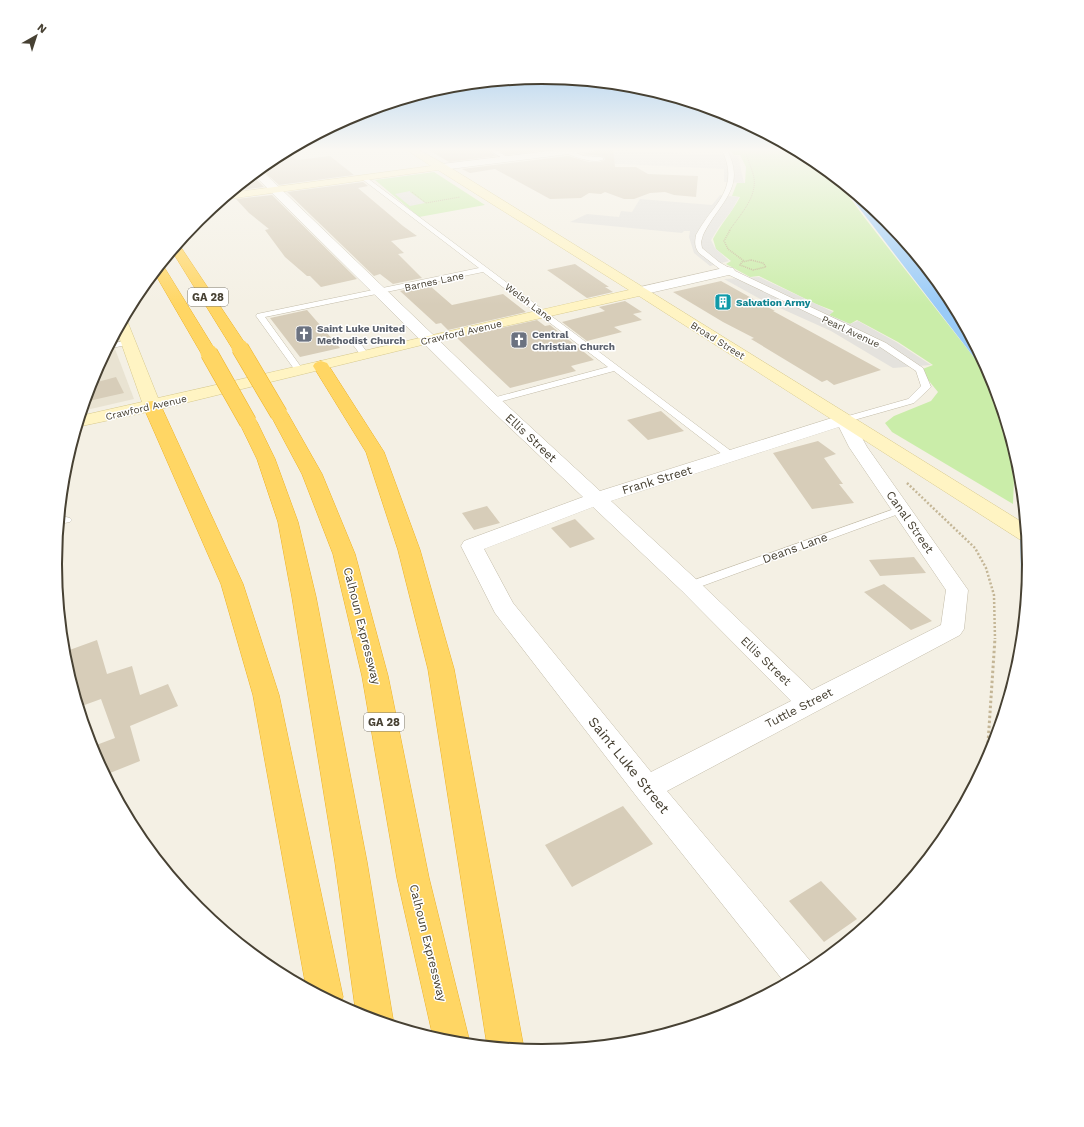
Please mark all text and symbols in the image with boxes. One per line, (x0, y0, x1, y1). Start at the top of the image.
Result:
north arrow (16, 16, 56, 56)
text: N (35, 21, 49, 36)
street label: Barnes Lane (403, 270, 465, 293)
street label: Welsh Lane (503, 281, 555, 324)
road number: GA 28 (188, 288, 228, 306)
building icon: Salvation Army (713, 292, 733, 312)
place label: Salvation Army (736, 297, 811, 308)
street label: Pearl Avenue (820, 313, 882, 350)
street label: Crawford Avenue (419, 318, 503, 347)
street label: Broad Street (689, 319, 748, 362)
place label: Saint Luke United Methodist Church (317, 323, 406, 346)
church icon: Saint Luke United Methodist Church (294, 324, 314, 344)
place label: Central Christian Church (532, 329, 615, 352)
church icon: Central Christian Church (509, 330, 529, 350)
street label: Crawford Avenue (104, 393, 188, 422)
street label: Ellis Street (503, 411, 559, 465)
street label: Frank Street (620, 463, 694, 497)
street label: Canal Street (883, 488, 937, 556)
street label: Deans Lane (760, 530, 830, 566)
street label: Calhoun Expressway (341, 566, 384, 687)
street label: Ellis Street (738, 633, 794, 689)
street label: Tuttle Street (763, 685, 835, 731)
road number: GA 28 (364, 713, 404, 731)
street label: Saint Luke Street (585, 714, 673, 816)
street label: Calhoun Expressway (407, 883, 450, 1004)

